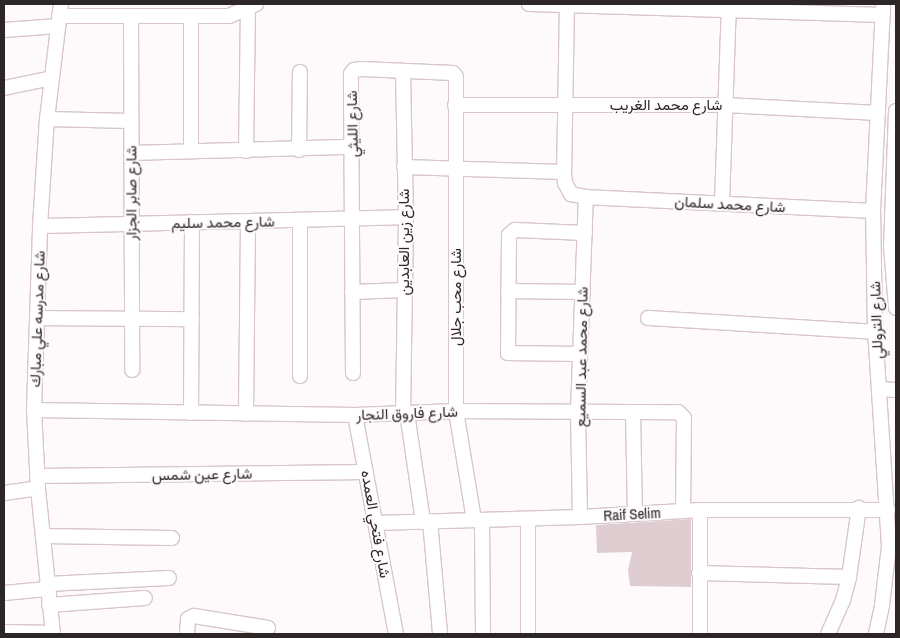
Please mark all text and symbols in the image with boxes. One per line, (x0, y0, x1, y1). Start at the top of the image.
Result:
street label: شارع الليثي (342, 90, 362, 158)
street label: شارع محمد الغريب (610, 96, 722, 114)
street label: شارع صابر الجزار (122, 145, 140, 241)
street label: شارع زين العابدين (395, 189, 413, 295)
street label: شارع محمد سلمان (674, 192, 786, 216)
street label: شارع محمد سليم (171, 212, 275, 232)
street label: شارع محب جلال (447, 248, 465, 346)
street label: شارع مدرسه علي مبارك (26, 250, 48, 388)
street label: شارع التروللي (866, 281, 886, 359)
street label: شارع محمد عبد السميع (571, 287, 591, 427)
street label: شارع فاروق النجار (356, 402, 458, 424)
street label: شارع عين شمس (152, 464, 252, 484)
street label: شارع فتحي العمده (358, 469, 394, 579)
street label: Raif Selim (603, 504, 661, 524)

